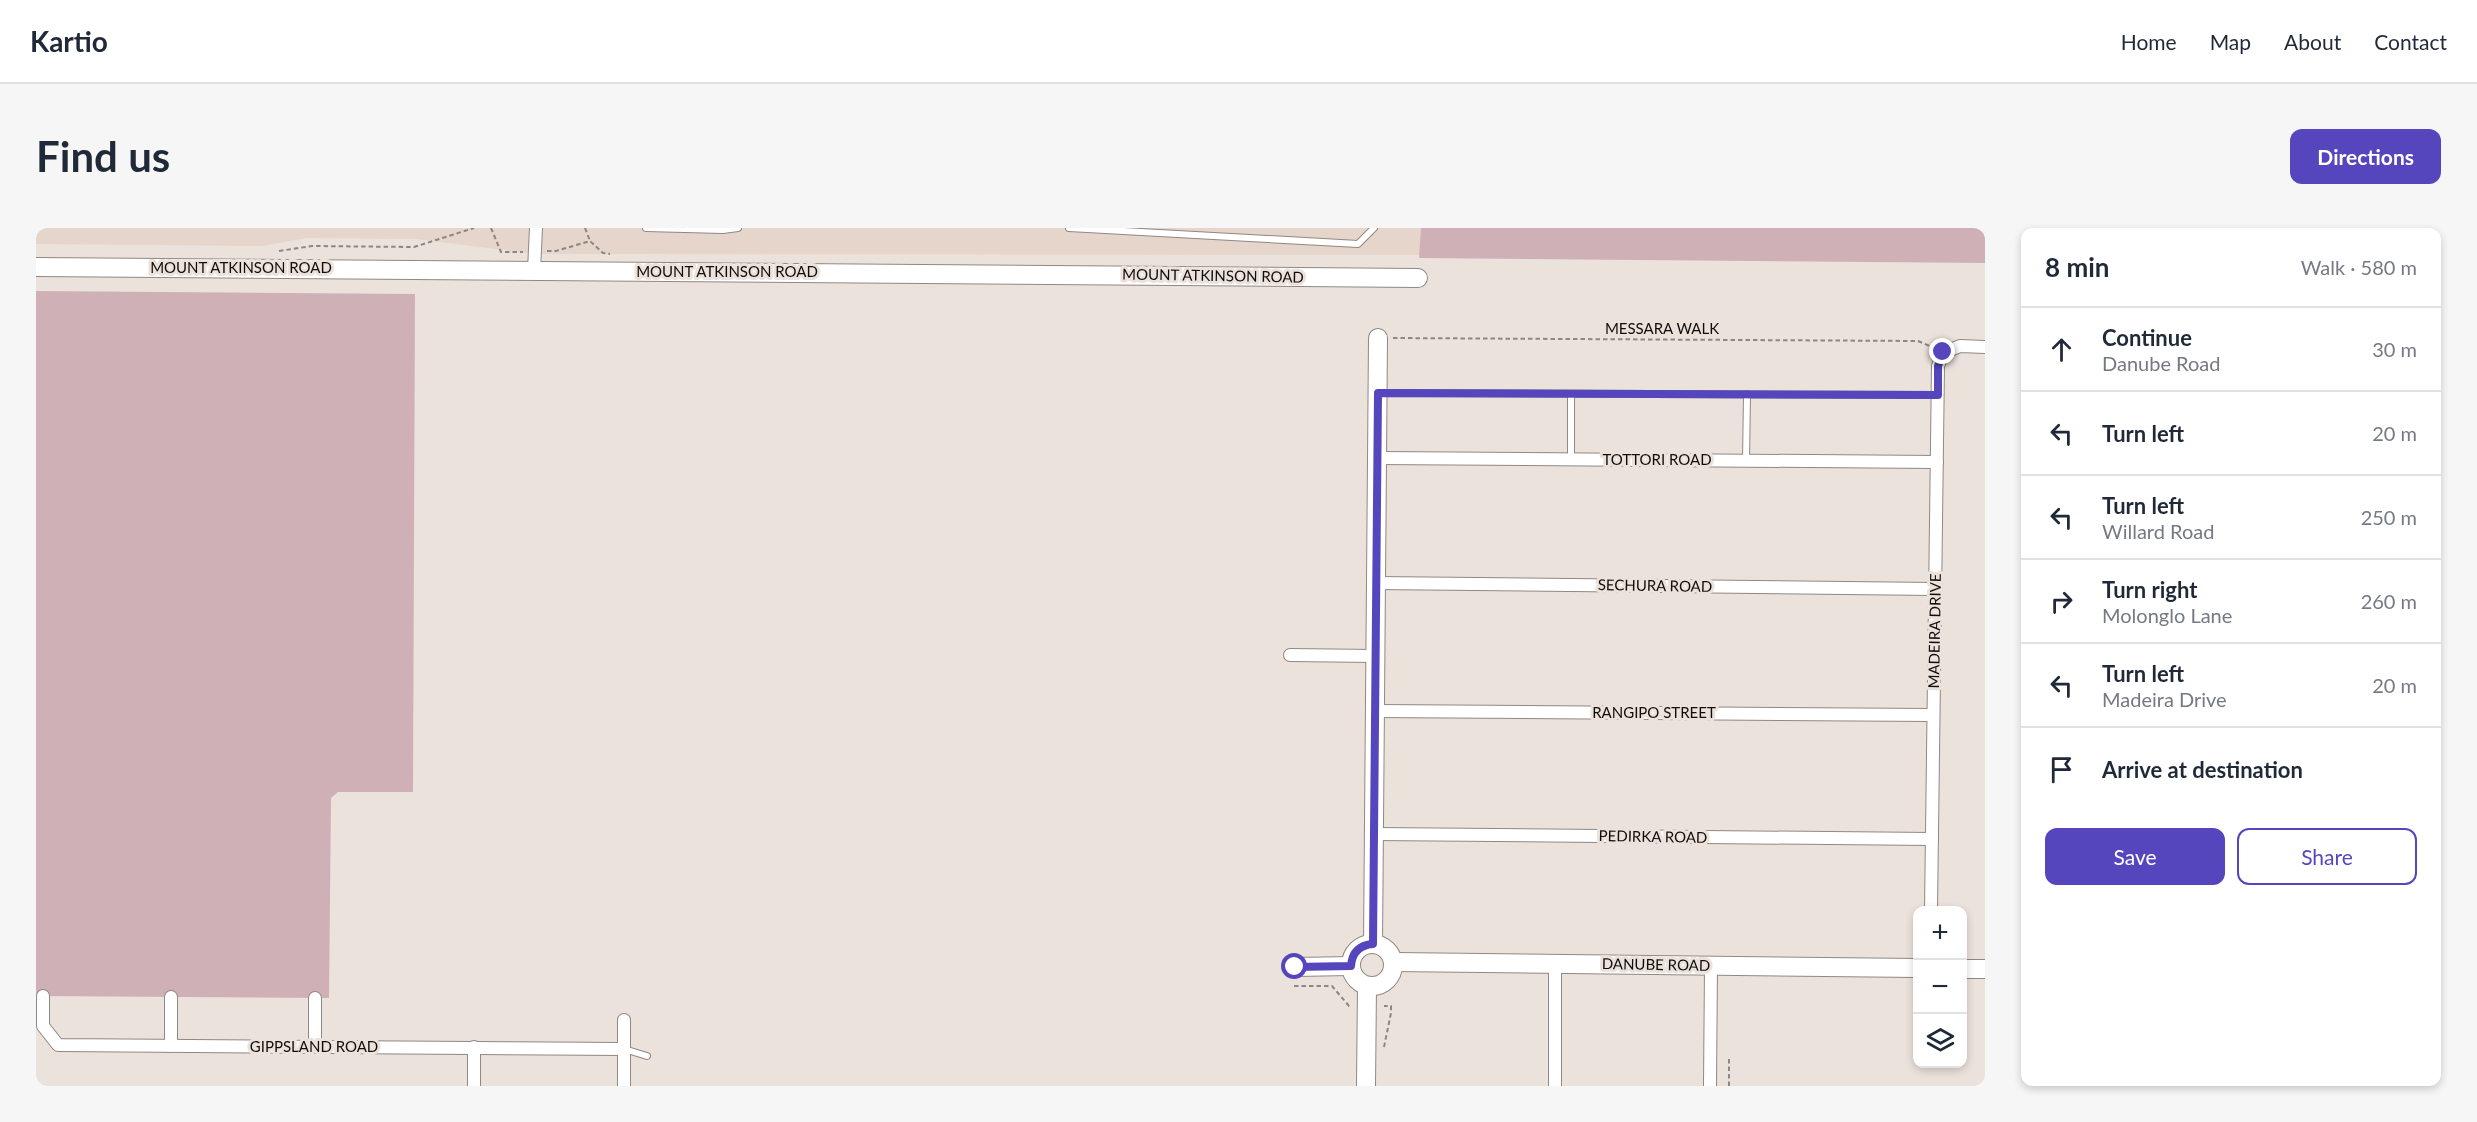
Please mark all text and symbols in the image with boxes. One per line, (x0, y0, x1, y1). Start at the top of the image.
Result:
text: Kartio (30, 24, 108, 58)
text: Home (2121, 29, 2177, 54)
text: Map (2210, 29, 2251, 54)
text: About (2284, 29, 2341, 54)
text: Contact (2374, 29, 2447, 54)
button: Directions (2290, 129, 2441, 184)
text: Find us (36, 131, 170, 181)
text: 8 min (2045, 251, 2109, 283)
text: Walk · 580 m (2301, 255, 2417, 279)
street label: MOUNT ATKINSON ROAD (150, 258, 332, 276)
street label: MOUNT ATKINSON ROAD (636, 262, 818, 280)
street label: MOUNT ATKINSON ROAD (1122, 264, 1304, 286)
street label: MESSARA WALK (1605, 319, 1719, 337)
text: Continue (2102, 324, 2192, 351)
icon: ahead (2045, 333, 2078, 366)
text: 30 m (2372, 337, 2417, 361)
route end (1929, 338, 1955, 364)
text: Danube Road (2102, 351, 2220, 375)
icon: left (2045, 417, 2078, 450)
text: Turn left (2102, 420, 2184, 447)
text: 20 m (2372, 421, 2417, 445)
street label: TOTTORI ROAD (1602, 450, 1712, 468)
text: Turn left (2102, 492, 2184, 519)
icon: left (2045, 501, 2078, 534)
text: 250 m (2361, 505, 2417, 529)
text: Willard Road (2102, 519, 2214, 543)
street label: MADEIRA DRIVE (1924, 573, 1944, 689)
street label: SECHURA ROAD (1598, 575, 1712, 595)
text: Turn right (2102, 576, 2197, 603)
icon: right (2045, 585, 2078, 618)
text: 260 m (2361, 589, 2417, 613)
text: Molonglo Lane (2102, 603, 2232, 627)
text: Turn left (2102, 660, 2184, 687)
icon: left (2045, 669, 2078, 702)
text: 20 m (2372, 673, 2417, 697)
text: Madeira Drive (2102, 687, 2227, 711)
street label: RANGIPO STREET (1592, 703, 1716, 721)
icon: arrive (2045, 753, 2078, 786)
text: Arrive at destination (2102, 756, 2303, 783)
street label: PEDIRKA ROAD (1599, 826, 1708, 846)
button: Save (2045, 828, 2225, 885)
button: Share (2237, 828, 2417, 885)
map controls (1913, 906, 1967, 1068)
button: + (1913, 906, 1967, 960)
route start (1281, 953, 1307, 979)
street label: DANUBE ROAD (1602, 954, 1710, 974)
button: − (1913, 960, 1967, 1014)
button: layers (1913, 1014, 1967, 1068)
street label: GIPPSLAND ROAD (250, 1037, 378, 1055)

